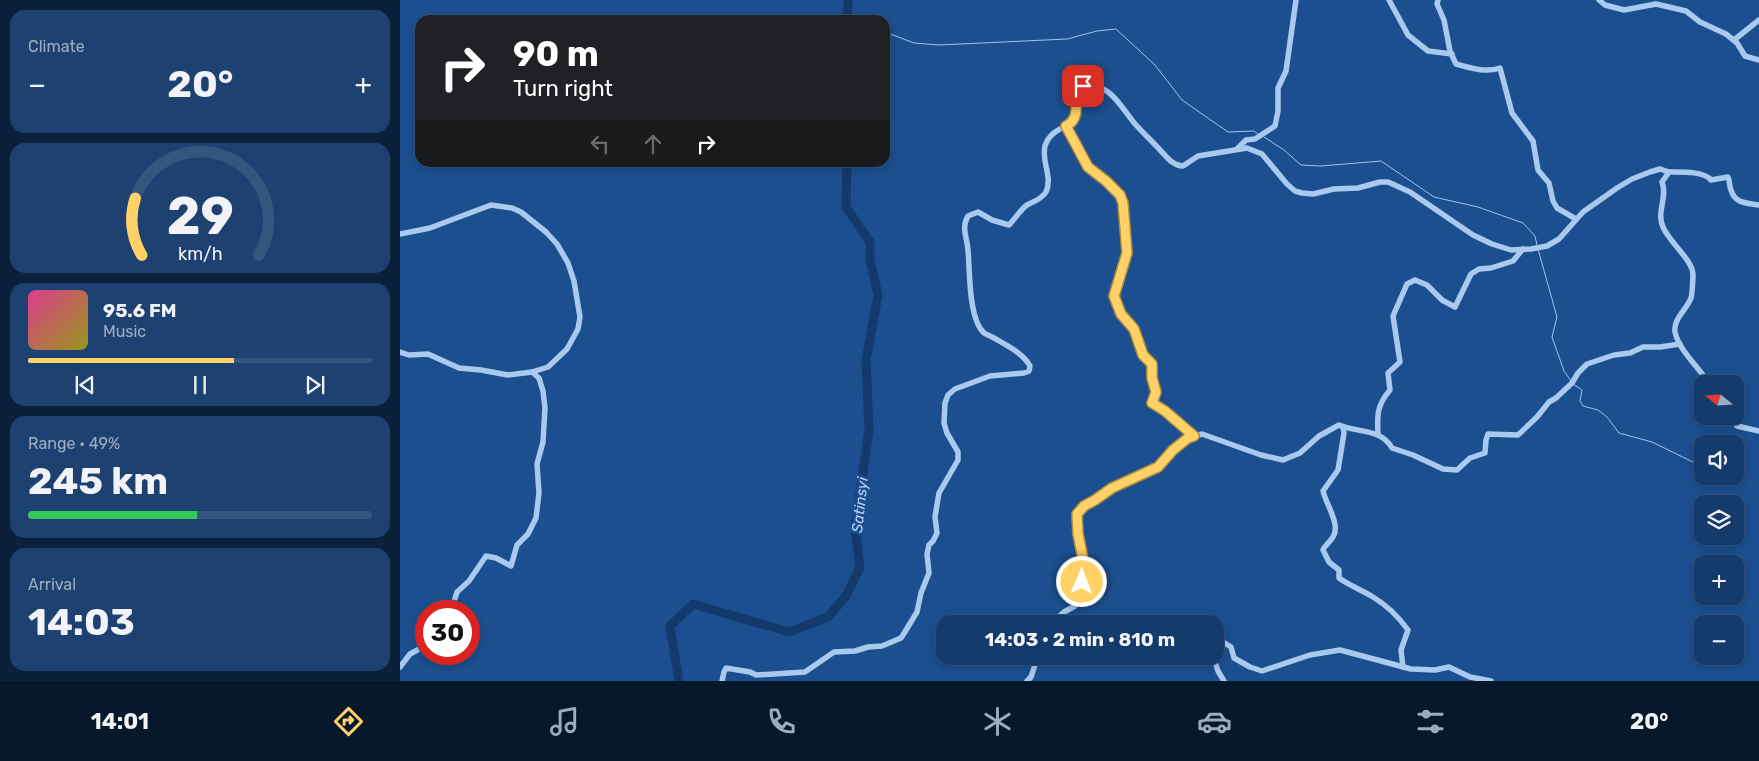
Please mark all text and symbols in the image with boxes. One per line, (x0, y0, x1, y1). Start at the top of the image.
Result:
text: 90 m (513, 33, 599, 75)
icon: right (430, 35, 495, 100)
text: Climate (28, 37, 85, 56)
text: 20° (167, 61, 233, 107)
pin (1062, 65, 1104, 107)
text: − (28, 68, 46, 101)
text: + (355, 68, 372, 101)
icon: arrive (1069, 72, 1097, 100)
text: Turn right (513, 75, 613, 102)
icon: left (586, 130, 614, 158)
icon: ahead (639, 130, 667, 158)
icon: right (692, 130, 720, 158)
text: 29 (166, 185, 234, 247)
text: km/h (178, 243, 222, 264)
text: 95.6 FM (103, 299, 177, 322)
text: Music (103, 322, 146, 341)
icon: previous (71, 371, 99, 399)
icon: pause (186, 371, 214, 399)
icon: next (301, 371, 329, 399)
north arrow (1694, 375, 1744, 425)
map controls (1694, 375, 1744, 665)
text: Range · 49% (28, 434, 120, 453)
button: sound (1694, 435, 1744, 485)
text: 245 km (28, 458, 168, 504)
water label: Satinsyi (848, 476, 872, 534)
button: layers (1694, 495, 1744, 545)
position arrow (1055, 555, 1107, 607)
button: + (1694, 555, 1744, 605)
text: Arrival (28, 575, 76, 594)
text: 14:03 (28, 599, 135, 645)
speed limit sign: 30 (415, 600, 480, 665)
button: − (1694, 615, 1744, 665)
text: 14:03 · 2 min · 810 m (985, 628, 1175, 651)
icon: directions (331, 704, 366, 739)
icon: music (547, 704, 582, 739)
icon: phone (764, 704, 799, 739)
icon: climate (980, 704, 1015, 739)
icon: car (1197, 704, 1232, 739)
icon: filters (1413, 704, 1448, 739)
text: 14:01 (91, 708, 149, 735)
text: 20° (1630, 708, 1668, 735)

